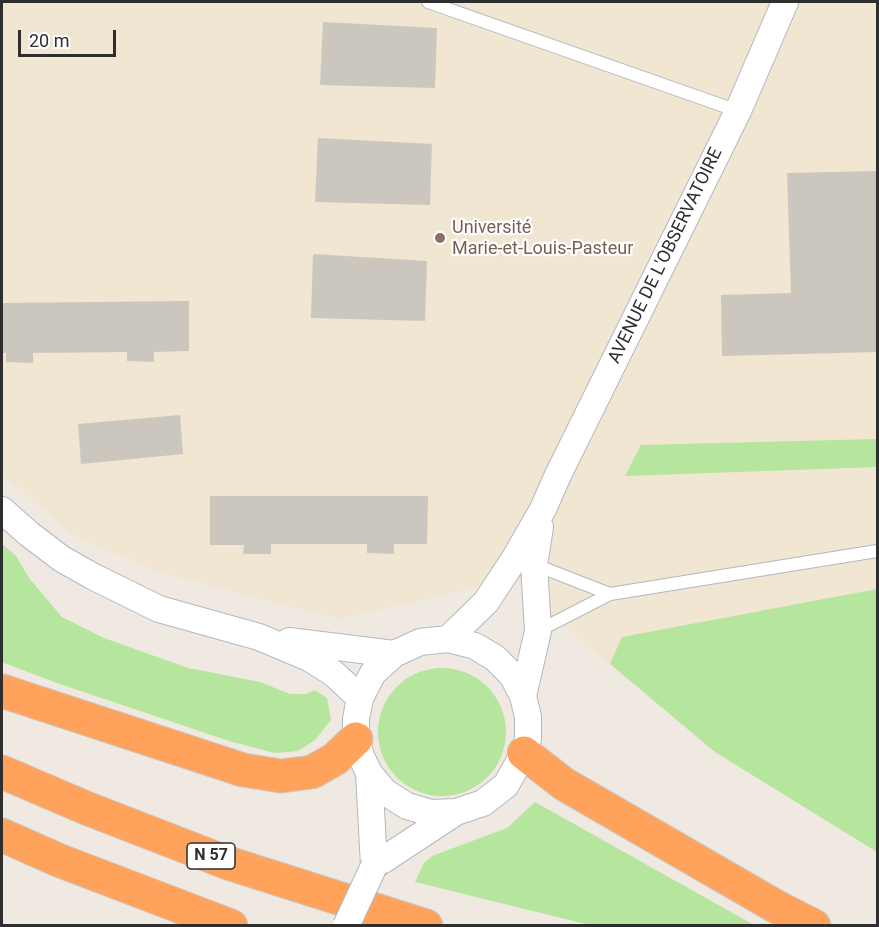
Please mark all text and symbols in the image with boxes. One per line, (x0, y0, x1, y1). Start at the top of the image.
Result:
scale bar (21, 18, 118, 56)
text: 20 m (29, 30, 69, 51)
street label: AVENUE DE L'OBSERVATOIRE (604, 145, 728, 367)
place label: Université Marie-et-Louis-Pasteur (452, 217, 633, 260)
marker: Université Marie-et-Louis-Pasteur (433, 231, 447, 245)
road number: N 57 (187, 843, 235, 869)

